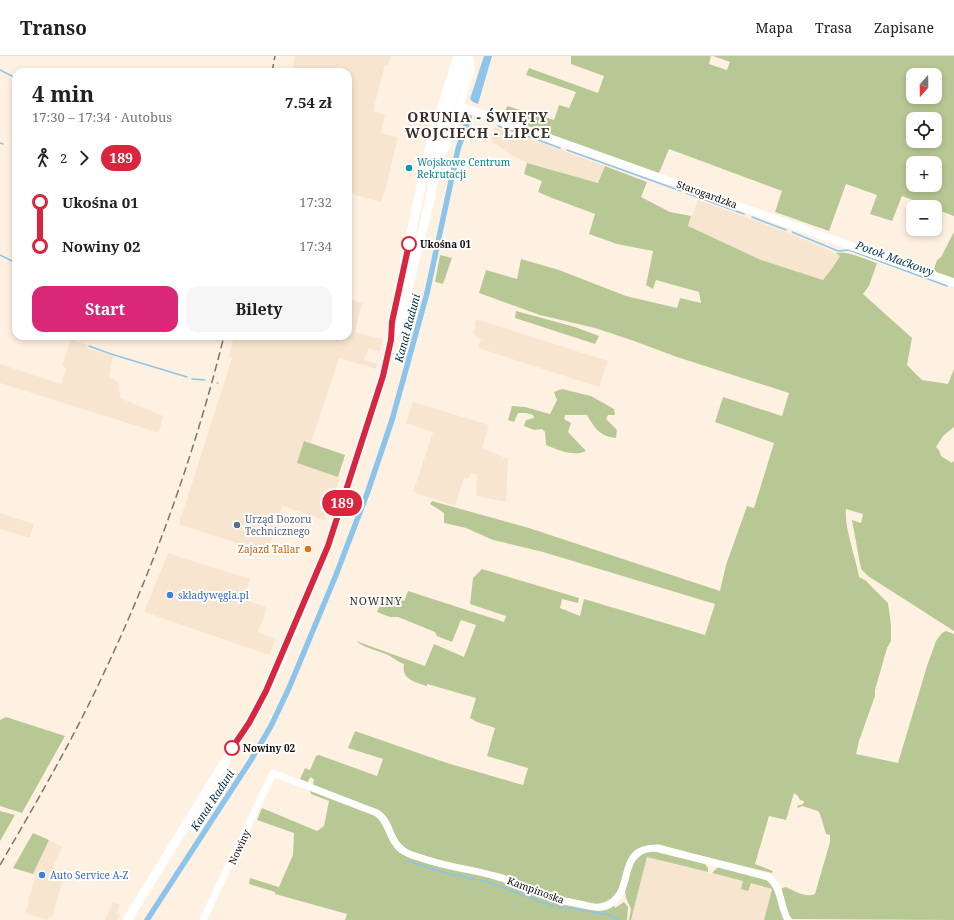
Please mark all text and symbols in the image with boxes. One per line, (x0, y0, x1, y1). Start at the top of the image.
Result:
text: Transo (20, 15, 87, 41)
text: Mapa (756, 18, 793, 37)
text: Trasa (815, 18, 852, 37)
text: Zapisane (874, 18, 934, 37)
north arrow (906, 68, 942, 104)
map controls (906, 68, 942, 236)
text: 4 min (32, 78, 94, 108)
text: 7.54 zł (285, 92, 332, 112)
district label: ORUNIA - ŚWIĘTY WOJCIECH - LIPCE (405, 107, 551, 142)
text: 17:30 – 17:34 · Autobus (32, 108, 172, 126)
button: locate (906, 112, 942, 148)
icon: walk (32, 147, 54, 169)
icon: forward (73, 147, 95, 169)
text: 189 (109, 148, 133, 167)
text: 2 (60, 149, 67, 167)
place label: Wojskowe Centrum Rekrutacji (417, 155, 511, 181)
button: + (906, 156, 942, 192)
marker: Wojskowe Centrum Rekrutacji (404, 163, 414, 173)
street label: Starogardzka (675, 177, 740, 212)
text: Ukośna 01 (62, 192, 139, 212)
text: 17:32 (299, 193, 332, 211)
button: − (906, 200, 942, 236)
text: Nowiny 02 (62, 236, 140, 256)
marker: Ukośna 01 (401, 236, 417, 252)
text: 17:34 (299, 237, 332, 255)
place label: Ukośna 01 (420, 237, 472, 251)
water label: Potok Maćkowy (853, 237, 936, 279)
button: Start (32, 286, 178, 332)
button: Bilety (186, 286, 332, 332)
water label: Kanał Raduni (390, 292, 423, 365)
line badge: 189 (319, 490, 365, 516)
text: 189 (330, 493, 354, 512)
place label: Urząd Dozoru Technicznego (245, 512, 312, 538)
marker: Urząd Dozoru Technicznego (232, 520, 242, 530)
place label: Zajazd Tallar (238, 542, 300, 556)
marker: Zajazd Tallar (303, 544, 313, 554)
place label: składywęgla.pl (178, 588, 249, 602)
marker: składywęgla.pl (165, 590, 175, 600)
district label: NOWINY (349, 593, 403, 608)
marker: Nowiny 02 (224, 740, 240, 756)
place label: Nowiny 02 (243, 741, 296, 755)
water label: Kanał Raduni (186, 766, 238, 834)
street label: Nowiny (225, 827, 253, 867)
place label: Auto Service A-Z (50, 868, 129, 882)
marker: Auto Service A-Z (37, 870, 47, 880)
street label: Kampinoska (506, 873, 567, 907)

